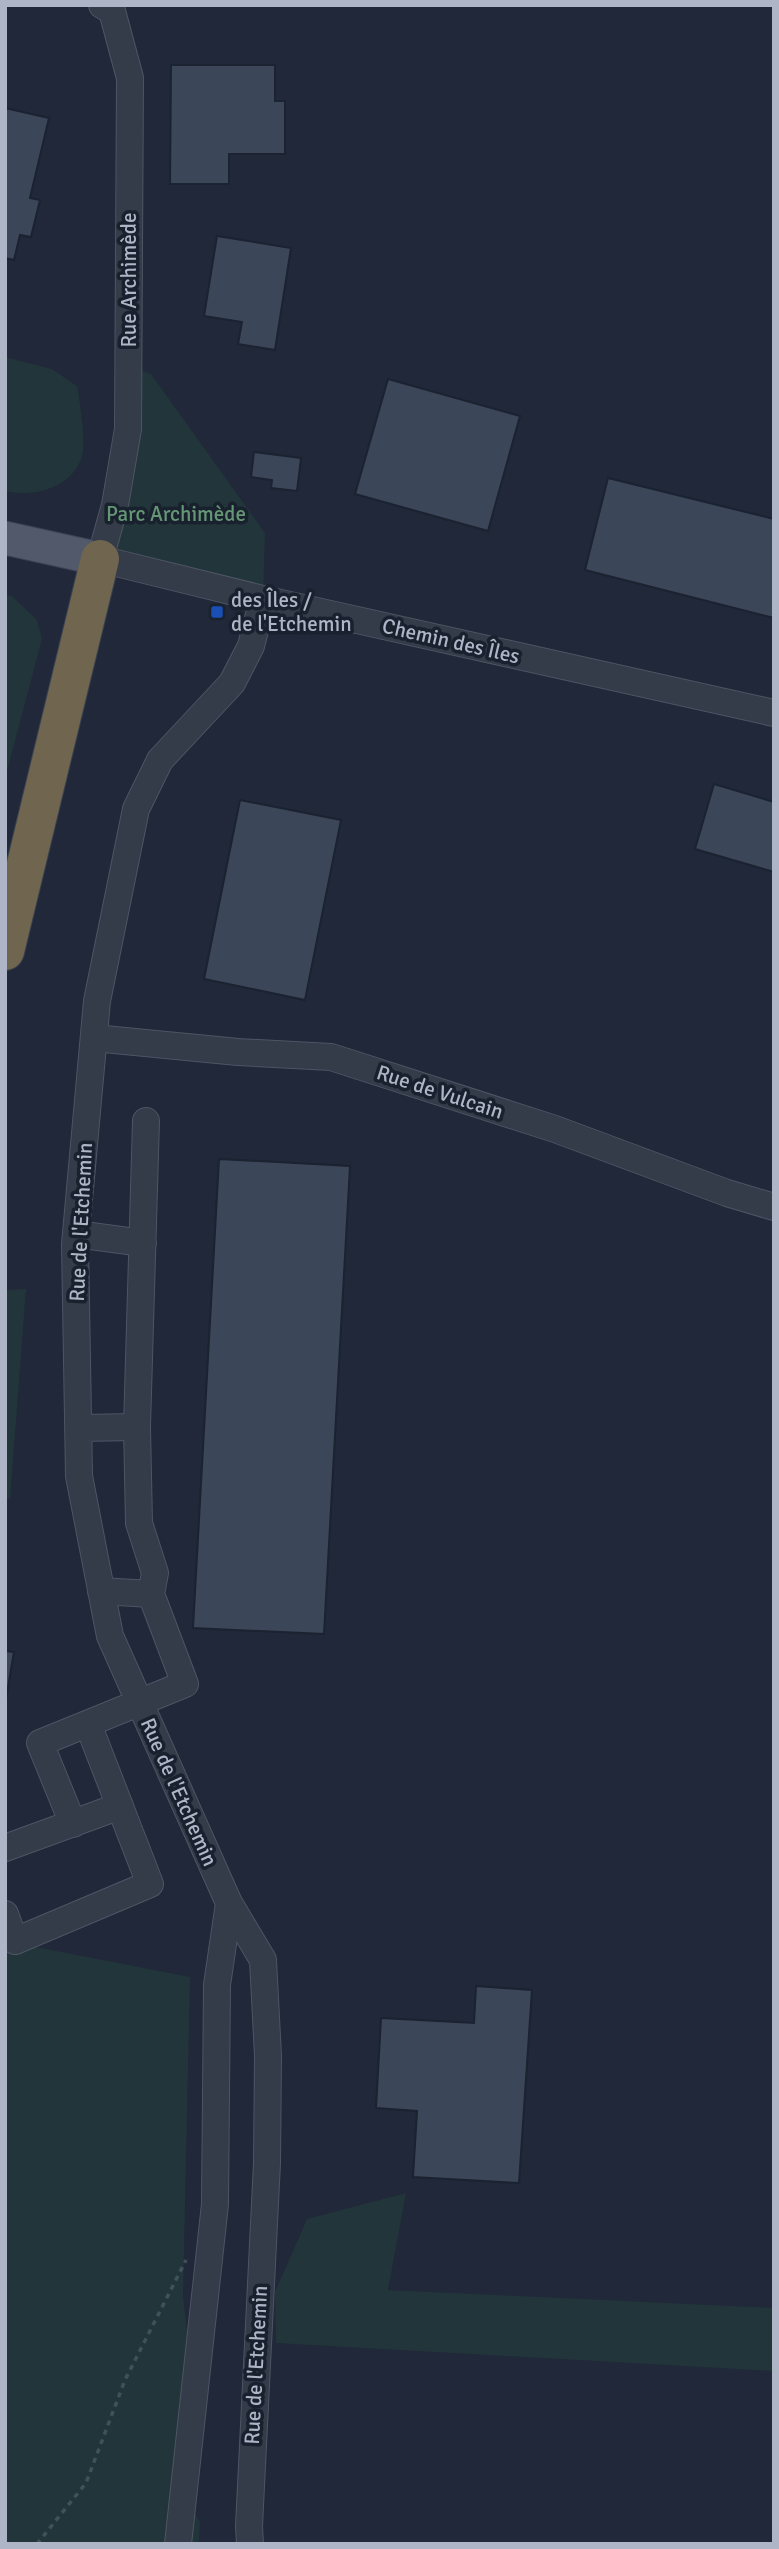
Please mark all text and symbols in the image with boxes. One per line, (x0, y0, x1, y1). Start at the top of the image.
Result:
street label: Rue Archimède (116, 213, 142, 347)
park label: Parc Archimède (106, 501, 246, 527)
place label: des Îles / de l'Etchemin (231, 587, 352, 637)
marker: des Îles / de l'Etchemin (209, 604, 225, 620)
street label: Chemin des Îles (380, 613, 522, 669)
street label: Rue de Vulcain (373, 1059, 507, 1125)
street label: Rue de l'Etchemin (64, 1142, 98, 1302)
street label: Rue de l'Etchemin (135, 1714, 223, 1870)
street label: Rue de l'Etchemin (239, 2285, 273, 2445)

